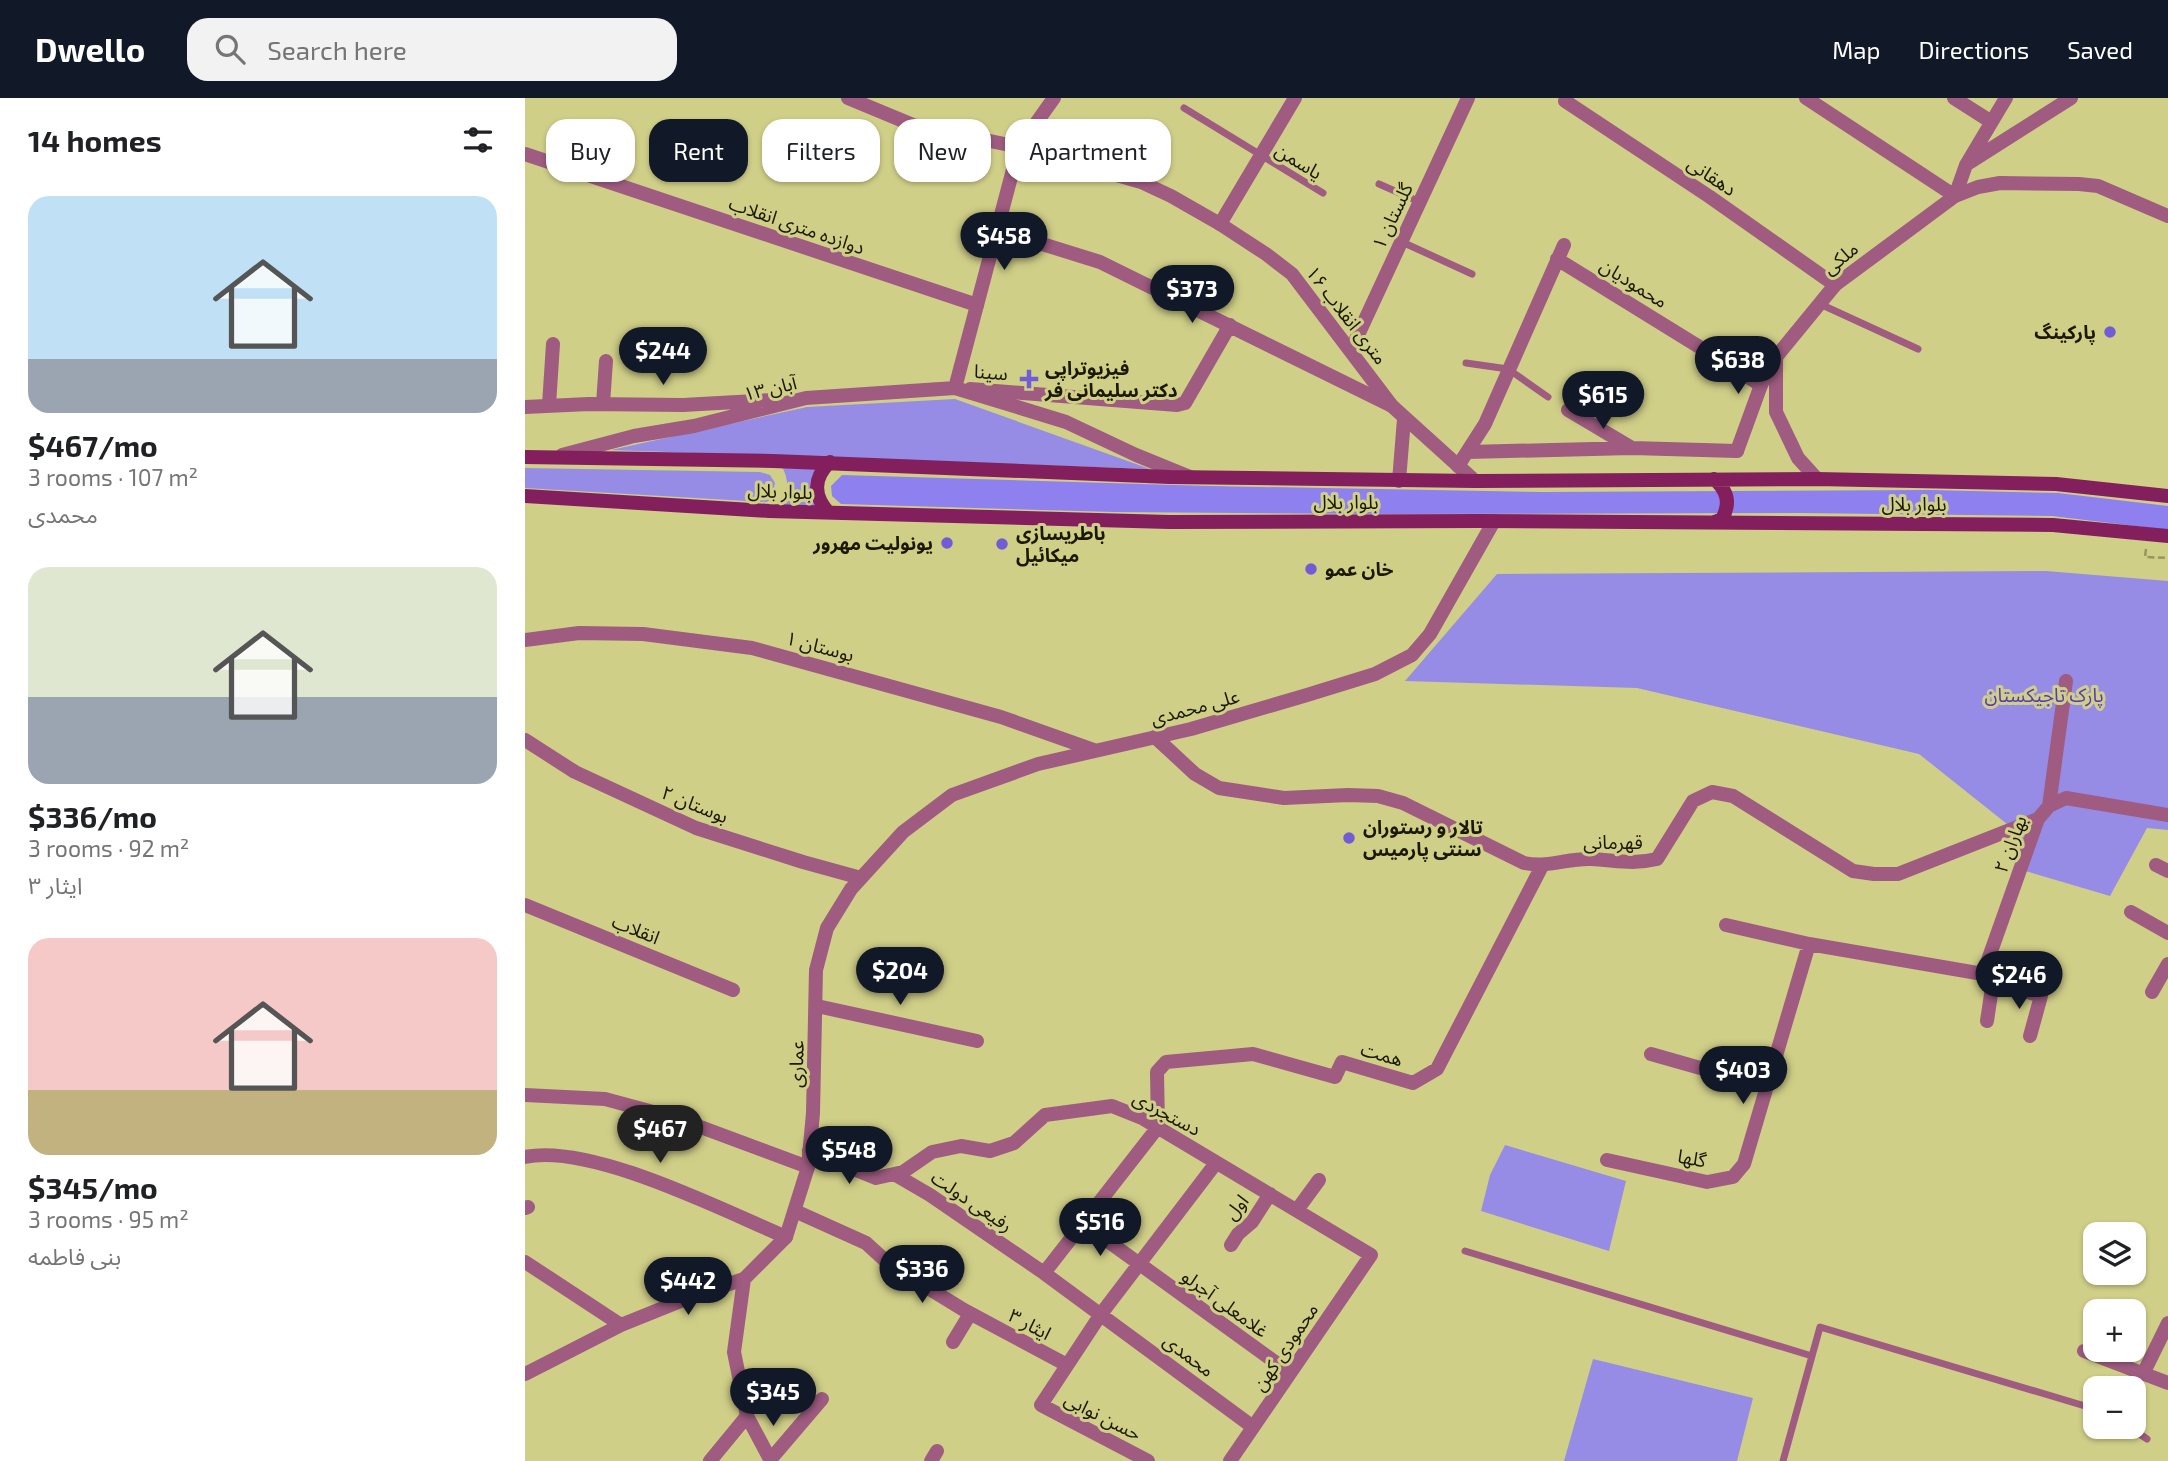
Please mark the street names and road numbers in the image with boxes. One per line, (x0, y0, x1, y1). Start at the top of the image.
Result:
street label: یاسمن (1271, 138, 1327, 184)
street label: دهقانی (1683, 151, 1741, 201)
street label: گلستان ۱ (1366, 178, 1417, 253)
street label: دوازده متری انقلاب (726, 191, 868, 259)
street label: ملکی (1817, 236, 1863, 280)
street label: محمودیان (1596, 253, 1672, 313)
street label: ۱۶ متری انقلاب (1301, 261, 1393, 369)
street label: سینا (973, 359, 1009, 384)
street label: ۱۳ آبان (741, 370, 800, 405)
street label: بلوار بلال (747, 478, 813, 504)
street label: بلوار بلال (1313, 490, 1379, 514)
street label: بلوار بلال (1881, 492, 1947, 516)
street label: بوستان ۱ (783, 625, 857, 667)
street label: علی محمدی (1148, 684, 1242, 730)
street label: بوستان ۲ (658, 780, 732, 828)
street label: بهاران ۲ (1988, 812, 2032, 876)
street label: قهرمانی (1583, 830, 1643, 854)
street label: انقلاب (609, 909, 663, 949)
street label: همت (1358, 1037, 1406, 1070)
street label: عماری (783, 1040, 809, 1088)
street label: دستجردی (1129, 1085, 1205, 1141)
street label: گلها (1676, 1143, 1710, 1172)
street label: رفیعی دولت (927, 1165, 1017, 1237)
street label: اول (1218, 1189, 1254, 1225)
street label: غلامعلی آجرلو (1177, 1264, 1273, 1342)
street label: محمودی کهن (1247, 1298, 1323, 1396)
street label: ایثار ۳ (1005, 1303, 1055, 1345)
street label: محمدی (1159, 1328, 1219, 1381)
street label: حسن نوابی (1061, 1386, 1145, 1446)

